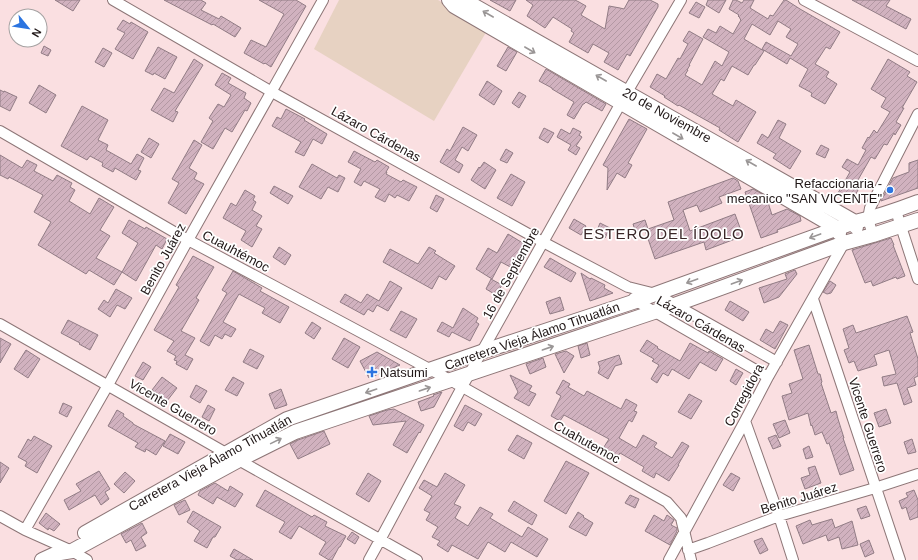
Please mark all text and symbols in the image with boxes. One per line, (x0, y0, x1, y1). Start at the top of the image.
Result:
north arrow (8, 8, 48, 48)
one-way arrow (482, 9, 494, 17)
text: N (29, 27, 44, 39)
one-way arrow (524, 46, 536, 54)
one-way arrow (595, 74, 607, 81)
street label: 20 de Noviembre (620, 84, 714, 146)
street label: Lázaro Cárdenas (329, 103, 424, 165)
one-way arrow (672, 132, 684, 140)
one-way arrow (745, 158, 757, 166)
place label: Refaccionaria - mecanico "SAN VICENTE" (727, 176, 882, 206)
marker: Refaccionaria - mecanico "SAN VICENTE" (885, 185, 895, 195)
street label: Benito Juárez (137, 221, 189, 297)
street label: 16 de Septiembre (480, 224, 542, 322)
district label: ESTERO DEL ÍDOLO (583, 225, 745, 242)
street label: Cuauhtémoc (200, 227, 272, 275)
one-way arrow (809, 233, 821, 241)
one-way arrow (686, 278, 699, 285)
one-way arrow (731, 278, 743, 286)
street label: Lázaro Cárdenas (654, 293, 748, 356)
street label: Carretera Vieja Álamo Tihuatlán (443, 299, 621, 373)
one-way arrow (542, 343, 554, 351)
street label: Corregidora (721, 361, 767, 429)
place label: Natsumi (380, 365, 428, 380)
marker: Natsumi (367, 367, 377, 377)
street label: Vicente Guerrero (126, 376, 220, 438)
street label: Vicente Guerrero (846, 376, 890, 474)
one-way arrow (419, 384, 431, 392)
one-way arrow (365, 387, 377, 395)
street label: Carretera Vieja Álamo Tihuatlán (126, 412, 294, 514)
street label: Cuahutemoc (551, 418, 623, 467)
one-way arrow (270, 437, 282, 445)
street label: Benito Juárez (759, 479, 839, 517)

